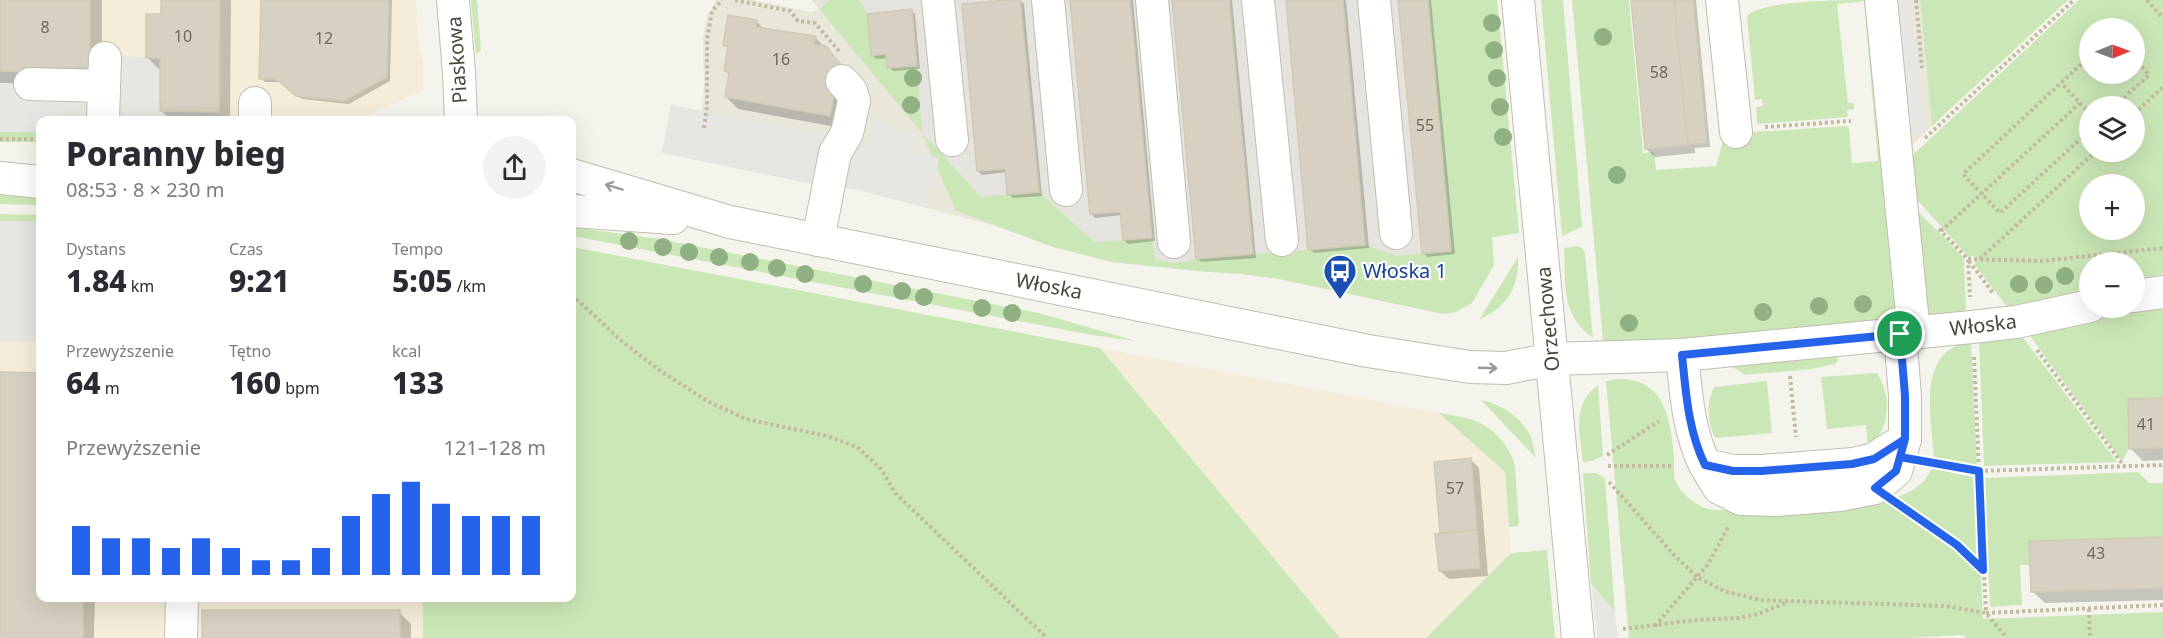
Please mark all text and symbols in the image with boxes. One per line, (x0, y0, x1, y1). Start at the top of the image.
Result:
house number: 8 (40, 16, 50, 38)
street label: Piaskowa (440, 16, 473, 105)
north arrow (2079, 18, 2145, 84)
map controls (2079, 18, 2145, 318)
house number: 10 (174, 25, 192, 47)
house number: 12 (315, 27, 333, 49)
house number: 16 (772, 48, 790, 70)
house number: 58 (1650, 61, 1668, 83)
button: layers (2079, 96, 2145, 162)
house number: 55 (1416, 114, 1434, 136)
text: Poranny bieg (66, 131, 286, 176)
button: share (483, 136, 546, 199)
button: + (2079, 174, 2145, 240)
text: 08:53 · 8 × 230 m (66, 176, 224, 203)
one-way arrow (605, 181, 624, 192)
text: Dystans (66, 238, 126, 260)
text: Czas (229, 238, 263, 260)
text: Tempo (392, 238, 443, 260)
button: − (2079, 252, 2145, 318)
bus stop icon: Włoska 1 (1322, 253, 1358, 300)
place label: Włoska 1 (1363, 257, 1447, 284)
text: 1.84 (66, 260, 127, 301)
text: 9:21 (229, 260, 290, 301)
text: 5:05 (392, 260, 453, 301)
street label: Orzechowa (1529, 265, 1566, 373)
street label: Włoska (1013, 266, 1085, 305)
text: km (127, 275, 154, 297)
text: /km (453, 275, 486, 297)
street label: Włoska (1948, 307, 2018, 342)
pin (1874, 308, 1925, 359)
icon: arrive (1883, 317, 1916, 350)
text: Przewyższenie (66, 340, 174, 362)
text: Tętno (229, 340, 271, 362)
text: kcal (392, 340, 421, 362)
text: 64 (66, 362, 101, 403)
text: 160 (229, 362, 281, 403)
text: 133 (392, 362, 444, 403)
one-way arrow (1477, 362, 1497, 373)
text: m (101, 377, 120, 399)
text: bpm (281, 377, 320, 399)
house number: 41 (2137, 413, 2155, 435)
text: Przewyższenie (66, 434, 201, 461)
text: 121–128 m (443, 434, 546, 461)
house number: 57 (1446, 477, 1464, 499)
house number: 43 (2087, 542, 2105, 564)

